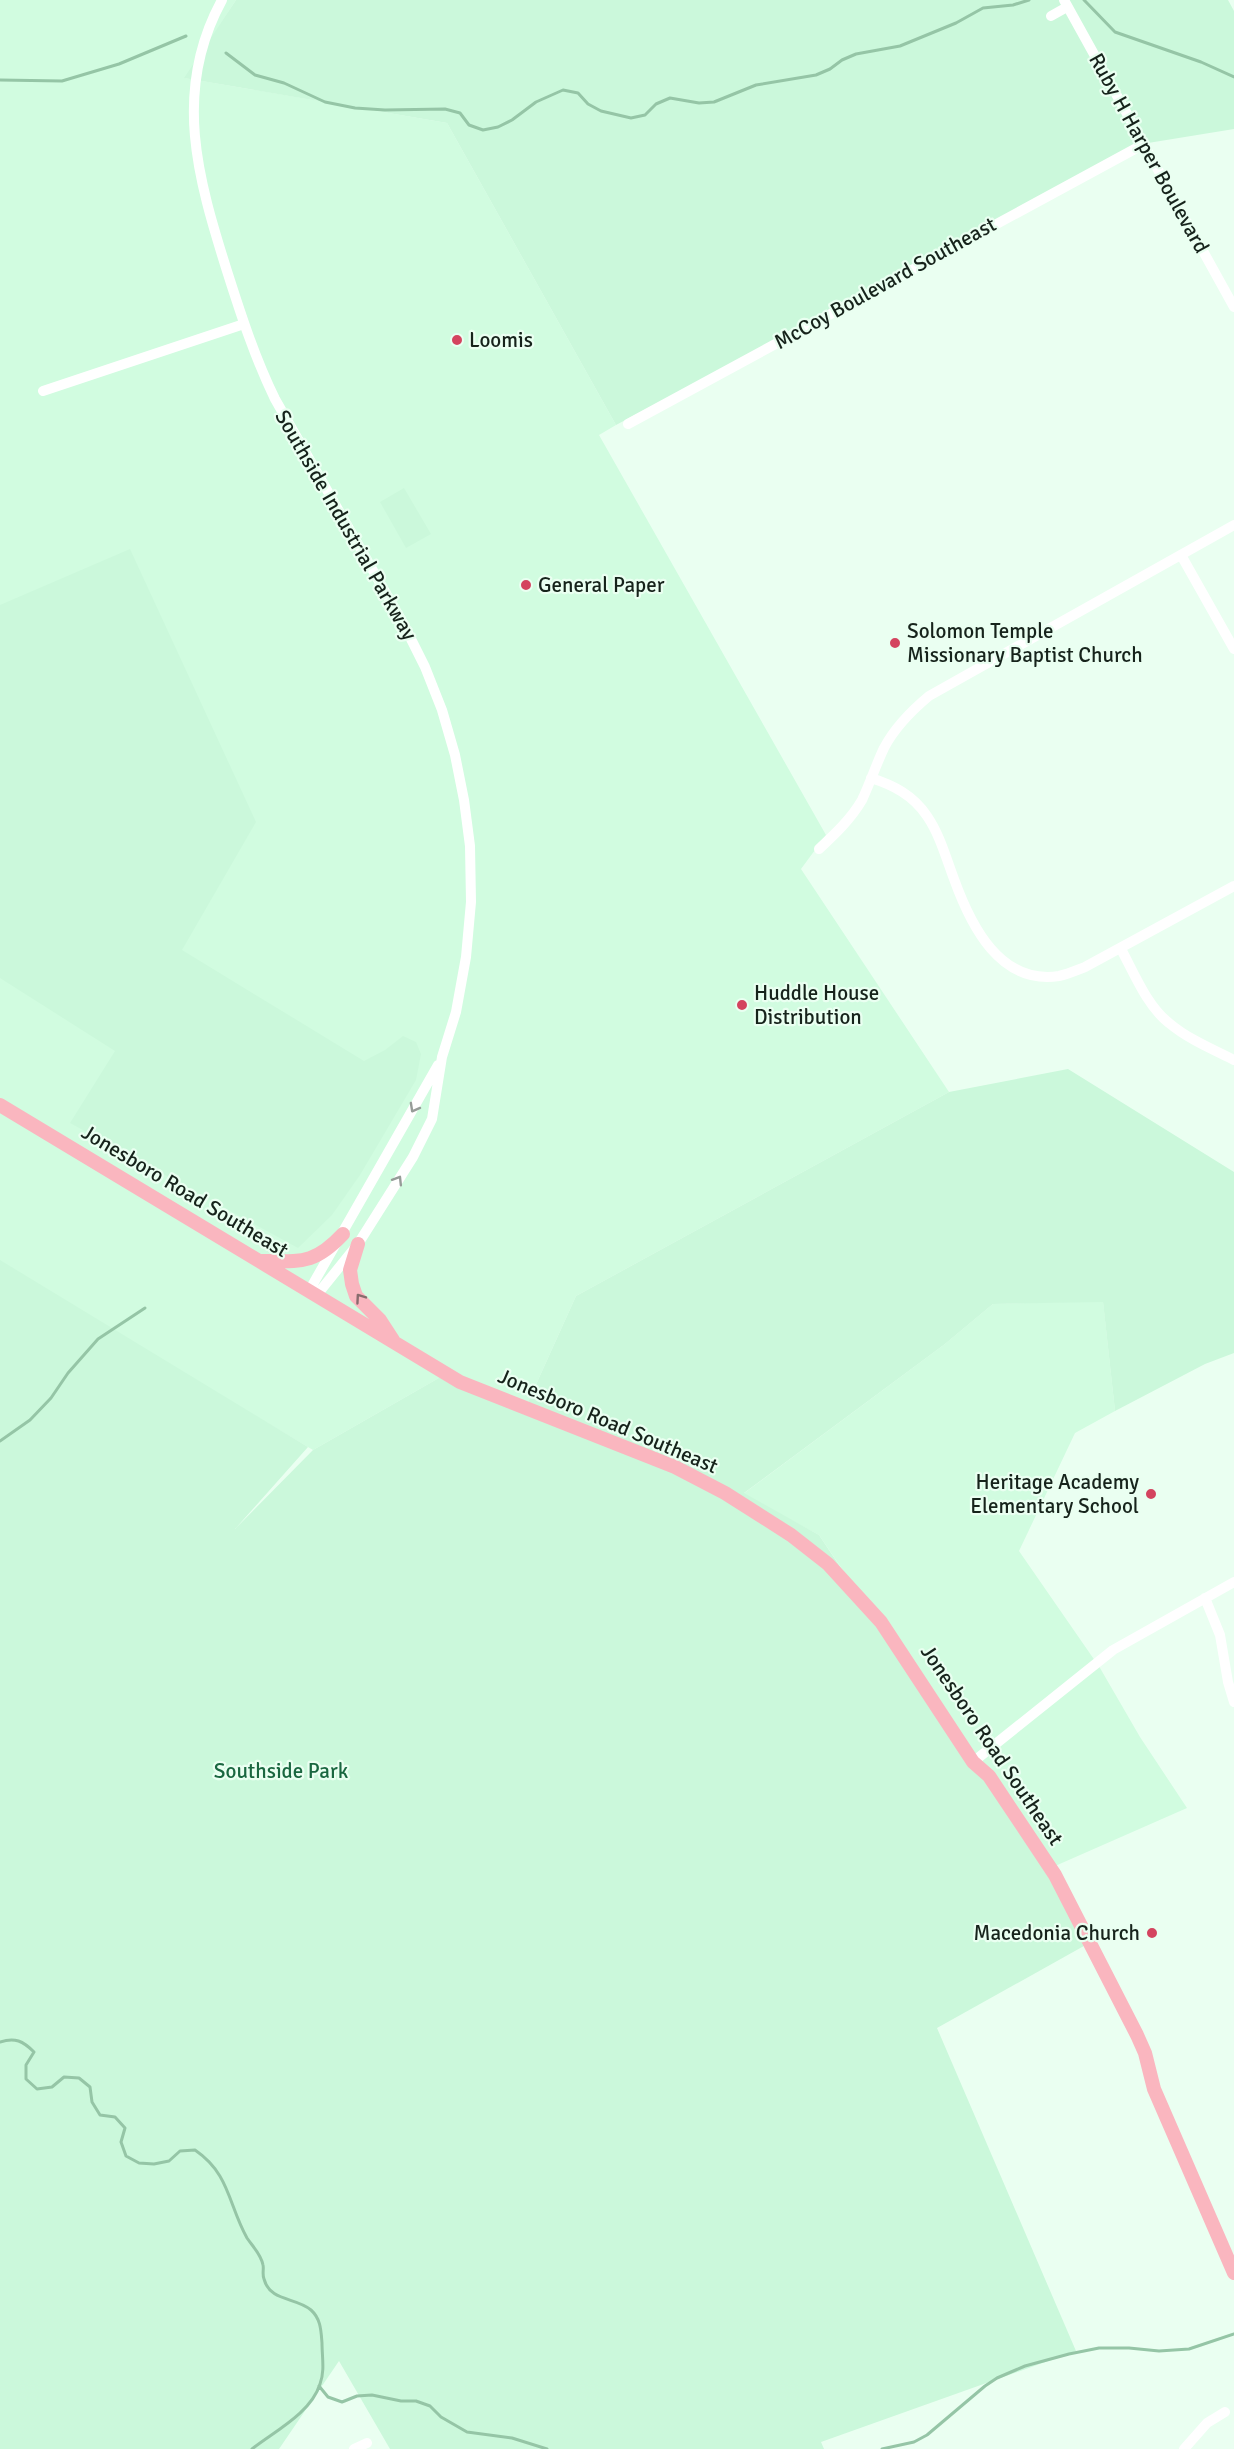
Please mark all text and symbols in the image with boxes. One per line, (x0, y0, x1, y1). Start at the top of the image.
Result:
street label: Ruby H Harper Boulevard (1083, 48, 1215, 258)
street label: McCoy Boulevard Southeast (769, 211, 1001, 355)
place label: Loomis (469, 327, 533, 353)
marker: Loomis (450, 333, 464, 347)
street label: Southside Industrial Parkway (269, 405, 423, 645)
place label: General Paper (538, 572, 665, 598)
marker: General Paper (519, 578, 533, 592)
place label: Solomon Temple Missionary Baptist Church (907, 618, 1143, 668)
marker: Solomon Temple Missionary Baptist Church (888, 636, 902, 650)
place label: Huddle House Distribution (754, 980, 879, 1030)
marker: Huddle House Distribution (735, 998, 749, 1012)
one-way arrow (410, 1102, 421, 1112)
street label: Jonesboro Road Southeast (77, 1119, 293, 1263)
one-way arrow (391, 1176, 403, 1186)
one-way arrow (356, 1294, 367, 1305)
street label: Jonesboro Road Southeast (494, 1363, 722, 1479)
place label: Heritage Academy Elementary School (970, 1469, 1139, 1519)
marker: Heritage Academy Elementary School (1144, 1487, 1158, 1501)
street label: Jonesboro Road Southeast (915, 1640, 1069, 1850)
park label: Southside Park (214, 1758, 349, 1784)
place label: Macedonia Church (973, 1920, 1140, 1946)
marker: Macedonia Church (1145, 1926, 1159, 1940)

